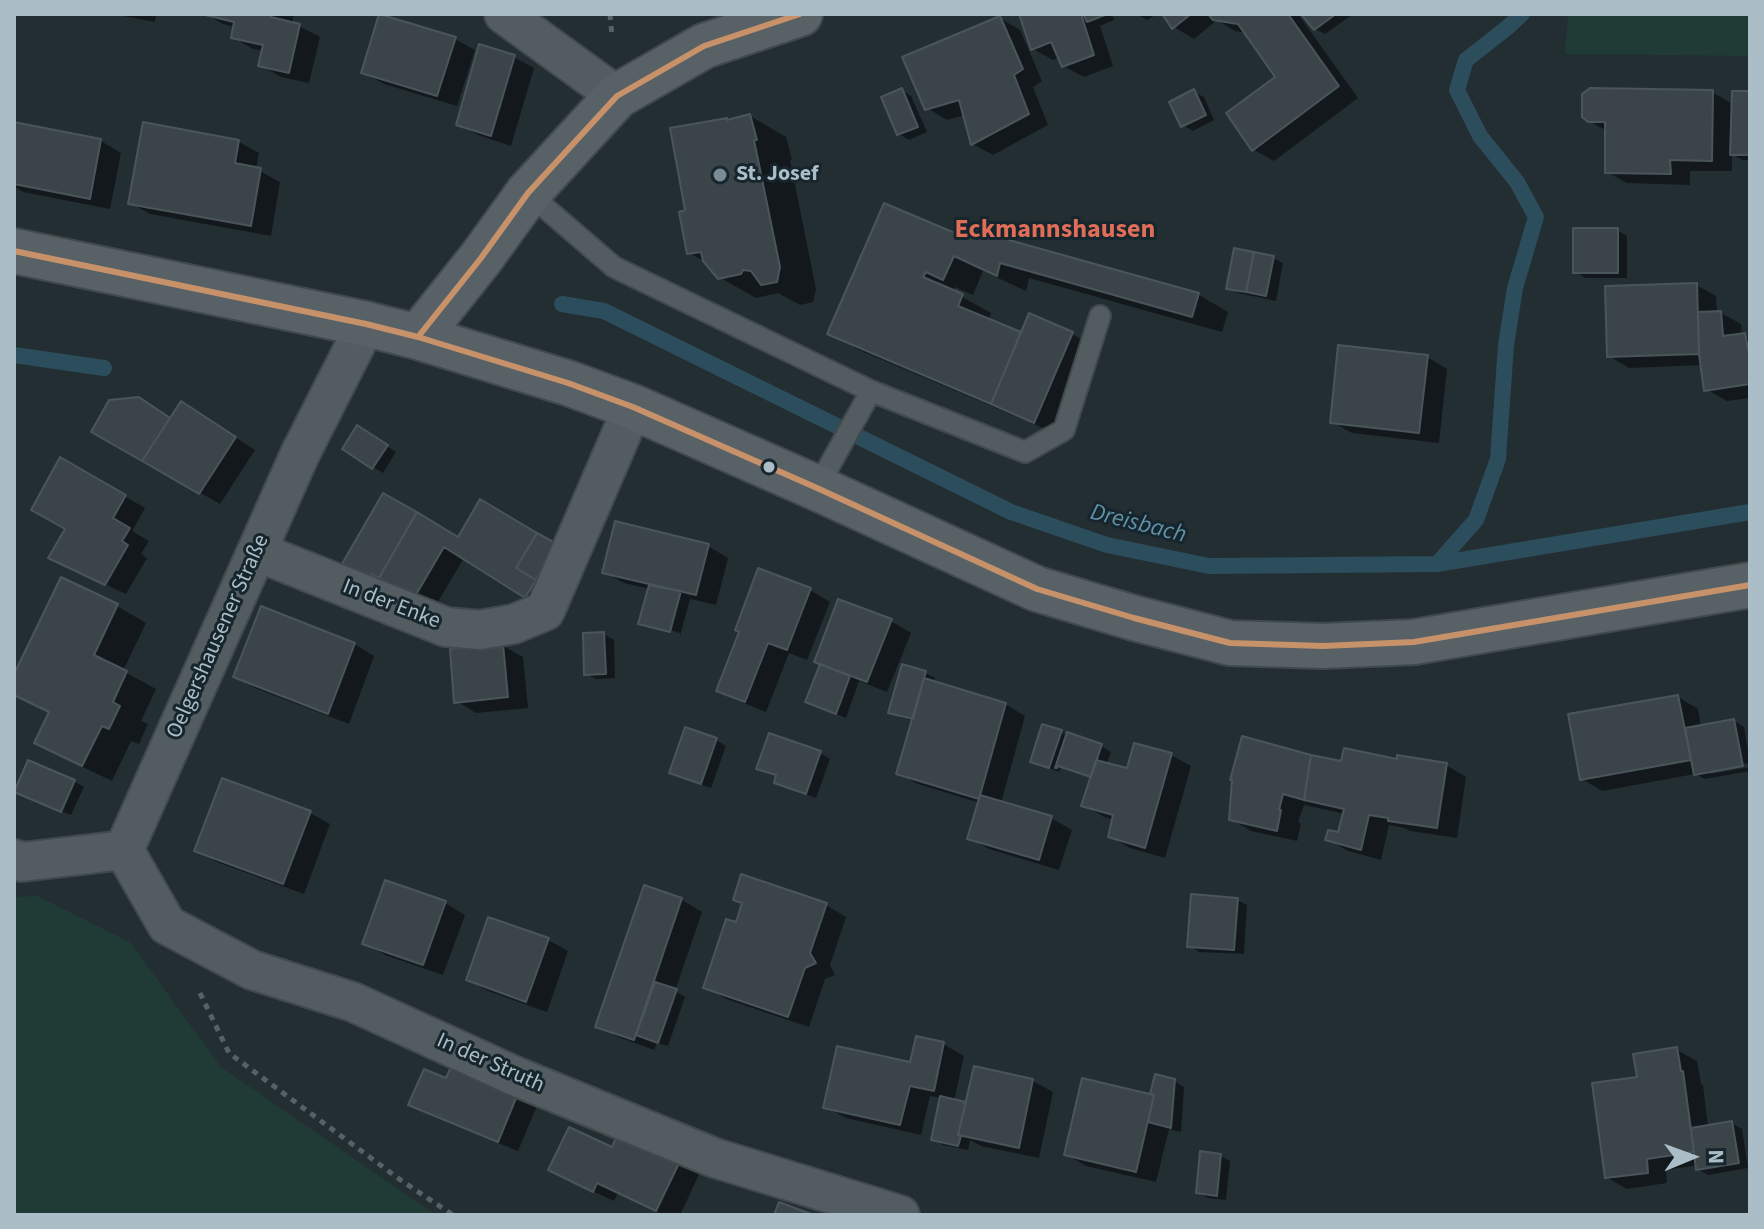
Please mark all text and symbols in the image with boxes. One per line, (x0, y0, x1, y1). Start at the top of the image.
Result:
place label: St. Josef (736, 162, 819, 188)
marker: St. Josef (711, 166, 729, 184)
district label: Eckmannshausen (955, 215, 1155, 247)
unlabelled marker (761, 459, 777, 475)
water label: Dreisbach (1087, 499, 1189, 551)
street label: Oelgershausener Straße (162, 531, 276, 743)
street label: In der Enke (338, 574, 444, 636)
street label: In der Struth (432, 1029, 548, 1099)
north arrow (1652, 1117, 1732, 1197)
text: N (1700, 1149, 1732, 1164)

